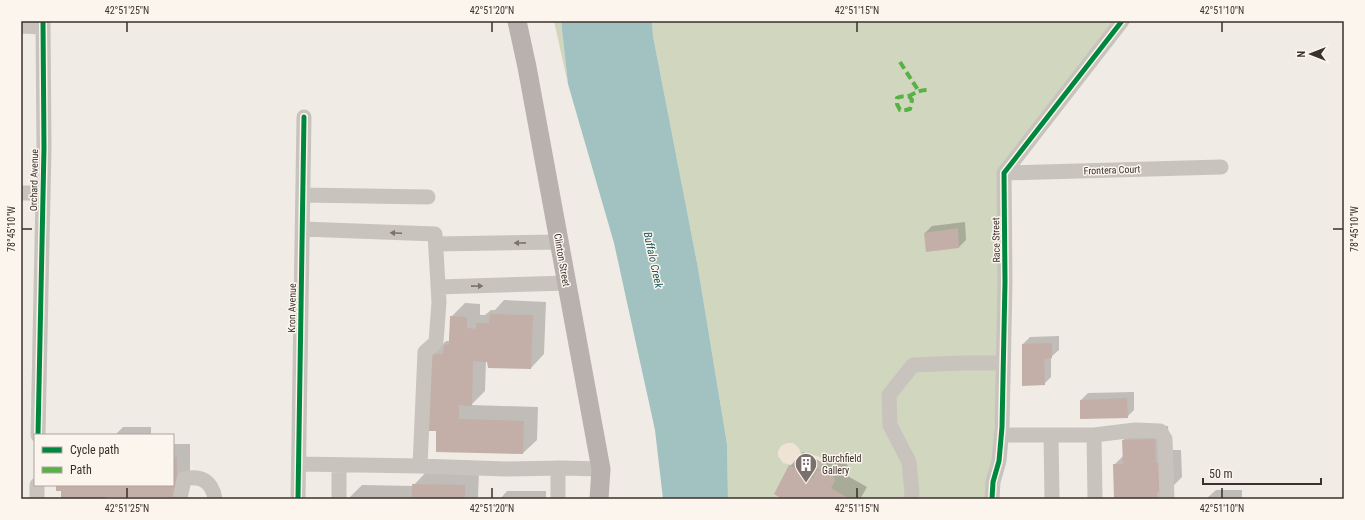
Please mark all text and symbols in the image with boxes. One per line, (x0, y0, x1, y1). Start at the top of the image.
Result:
text: 42°51'25"N (105, 5, 149, 16)
text: 42°51'20"N (470, 5, 514, 16)
text: 42°51'15"N (835, 5, 879, 16)
text: 42°51'10"N (1200, 5, 1244, 16)
north arrow (1291, 34, 1331, 74)
text: N (1295, 50, 1308, 57)
street label: Orchard Avenue (28, 148, 40, 211)
street label: Frontera Court (1083, 164, 1141, 176)
text: 78°45'10"W (6, 206, 17, 252)
text: 78°45'10"W (1349, 206, 1360, 252)
street label: Race Street (990, 217, 1002, 263)
one-way arrow (389, 230, 402, 236)
water label: Buffalo Creek (641, 231, 665, 289)
street label: Clinton Street (552, 233, 572, 287)
one-way arrow (513, 240, 526, 246)
one-way arrow (471, 282, 483, 289)
street label: Kron Avenue (286, 283, 298, 333)
legend (34, 434, 174, 486)
text: Cycle path (70, 443, 120, 457)
building icon: Burchfield Gallery (793, 451, 819, 484)
place label: Burchfield Gallery (822, 453, 862, 476)
scale bar (1203, 460, 1321, 486)
text: Path (70, 463, 92, 477)
text: 50 m (1209, 467, 1233, 481)
text: 42°51'25"N (105, 503, 149, 514)
text: 42°51'20"N (470, 503, 514, 514)
text: 42°51'15"N (835, 503, 879, 514)
text: 42°51'10"N (1200, 503, 1244, 514)

